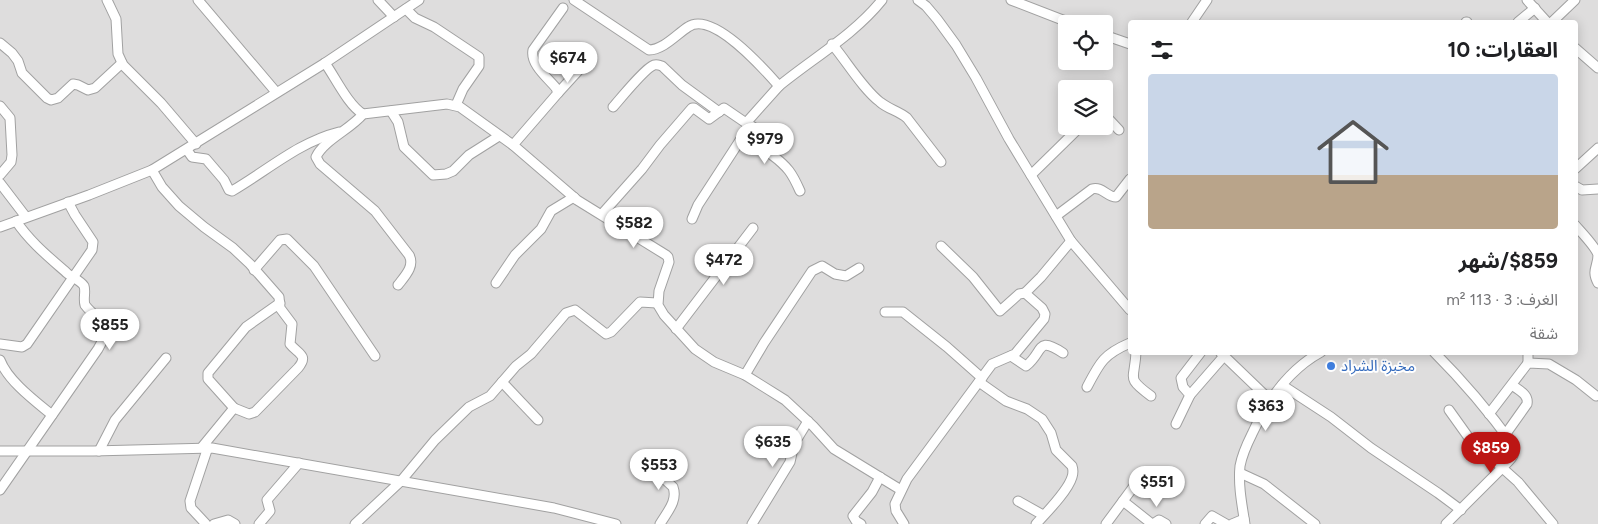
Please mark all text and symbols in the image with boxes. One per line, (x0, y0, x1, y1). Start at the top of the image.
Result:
map controls (1058, 15, 1113, 135)
button: locate (1058, 15, 1113, 70)
icon: filters (1148, 36, 1176, 64)
text: العقارات: 10 (1448, 37, 1558, 62)
pin: $674 (538, 42, 598, 84)
text: $674 (549, 48, 587, 67)
button: layers (1058, 80, 1113, 135)
icon: home (1308, 107, 1398, 197)
pin: $979 (735, 122, 795, 165)
text: $979 (747, 129, 783, 148)
pin: $582 (604, 206, 664, 249)
text: $582 (615, 213, 653, 232)
pin: $472 (694, 244, 754, 286)
text: $859/شهر (1459, 248, 1558, 273)
text: $472 (705, 250, 743, 269)
text: الغرف: 3 · 113 m² (1446, 290, 1558, 309)
pin: $855 (80, 308, 140, 351)
text: $855 (91, 315, 129, 334)
text: شقة (1530, 324, 1558, 343)
place label: مخبزة الشراد (1341, 357, 1415, 375)
marker: مخبزة الشراد (1325, 360, 1337, 372)
pin: $363 (1236, 390, 1296, 432)
text: $363 (1248, 396, 1284, 415)
pin: $635 (743, 426, 803, 468)
text: $635 (755, 432, 791, 451)
pin: $859 (1461, 432, 1521, 474)
text: $859 (1472, 438, 1510, 457)
pin: $553 (629, 448, 689, 491)
text: $553 (641, 455, 677, 474)
pin: $551 (1127, 466, 1187, 508)
text: $551 (1140, 472, 1174, 491)

